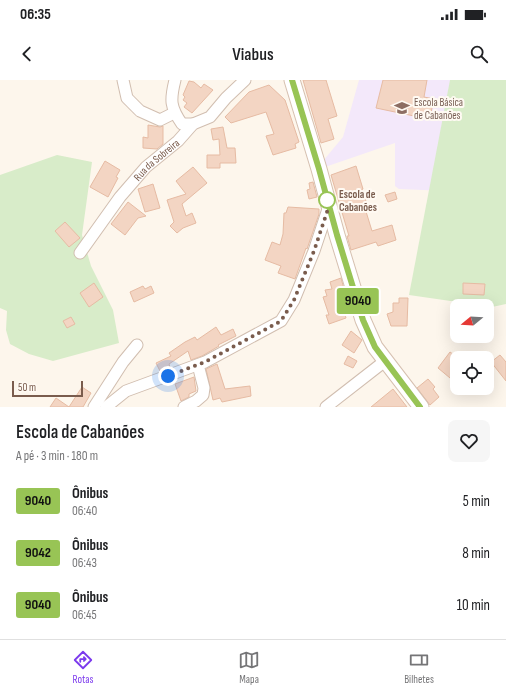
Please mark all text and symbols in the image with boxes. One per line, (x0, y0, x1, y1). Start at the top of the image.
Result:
text: 06:35 (20, 5, 51, 24)
icon: back (16, 43, 38, 65)
icon: search (468, 43, 490, 65)
text: Viabus (232, 44, 274, 65)
place label: Escola Básica de Cabanões (414, 96, 463, 122)
school or university icon: Escola Básica de Cabanões (393, 99, 411, 117)
street label: Rua da Sobreira (131, 137, 182, 184)
place label: Escola de Cabanões (339, 188, 377, 214)
marker: Escola de Cabanões (318, 191, 336, 209)
line badge: 9040 (330, 288, 386, 314)
text: 9040 (345, 292, 371, 309)
north arrow (450, 299, 494, 343)
map controls (450, 299, 494, 395)
button: locate (450, 351, 494, 395)
your location (158, 366, 178, 386)
scale bar (12, 379, 83, 398)
text: 50 m (18, 381, 36, 394)
button: heart (448, 420, 490, 462)
text: Escola de Cabanões (16, 421, 144, 444)
text: A pé · 3 min · 180 m (16, 448, 98, 464)
text: Ônibus (72, 484, 108, 503)
text: 9040 (25, 492, 51, 509)
text: 5 min (463, 492, 490, 511)
text: 06:40 (72, 503, 97, 519)
text: Ônibus (72, 536, 108, 555)
text: 9042 (25, 544, 51, 561)
text: 8 min (462, 544, 490, 563)
text: 06:43 (72, 555, 97, 571)
text: Ônibus (72, 588, 108, 607)
text: 9040 (25, 596, 51, 613)
text: 10 min (457, 596, 490, 615)
text: 06:45 (72, 607, 97, 623)
tab: Rotas (72, 649, 94, 686)
tab: Mapa (238, 649, 260, 686)
tab: Bilhetes (404, 649, 434, 686)

